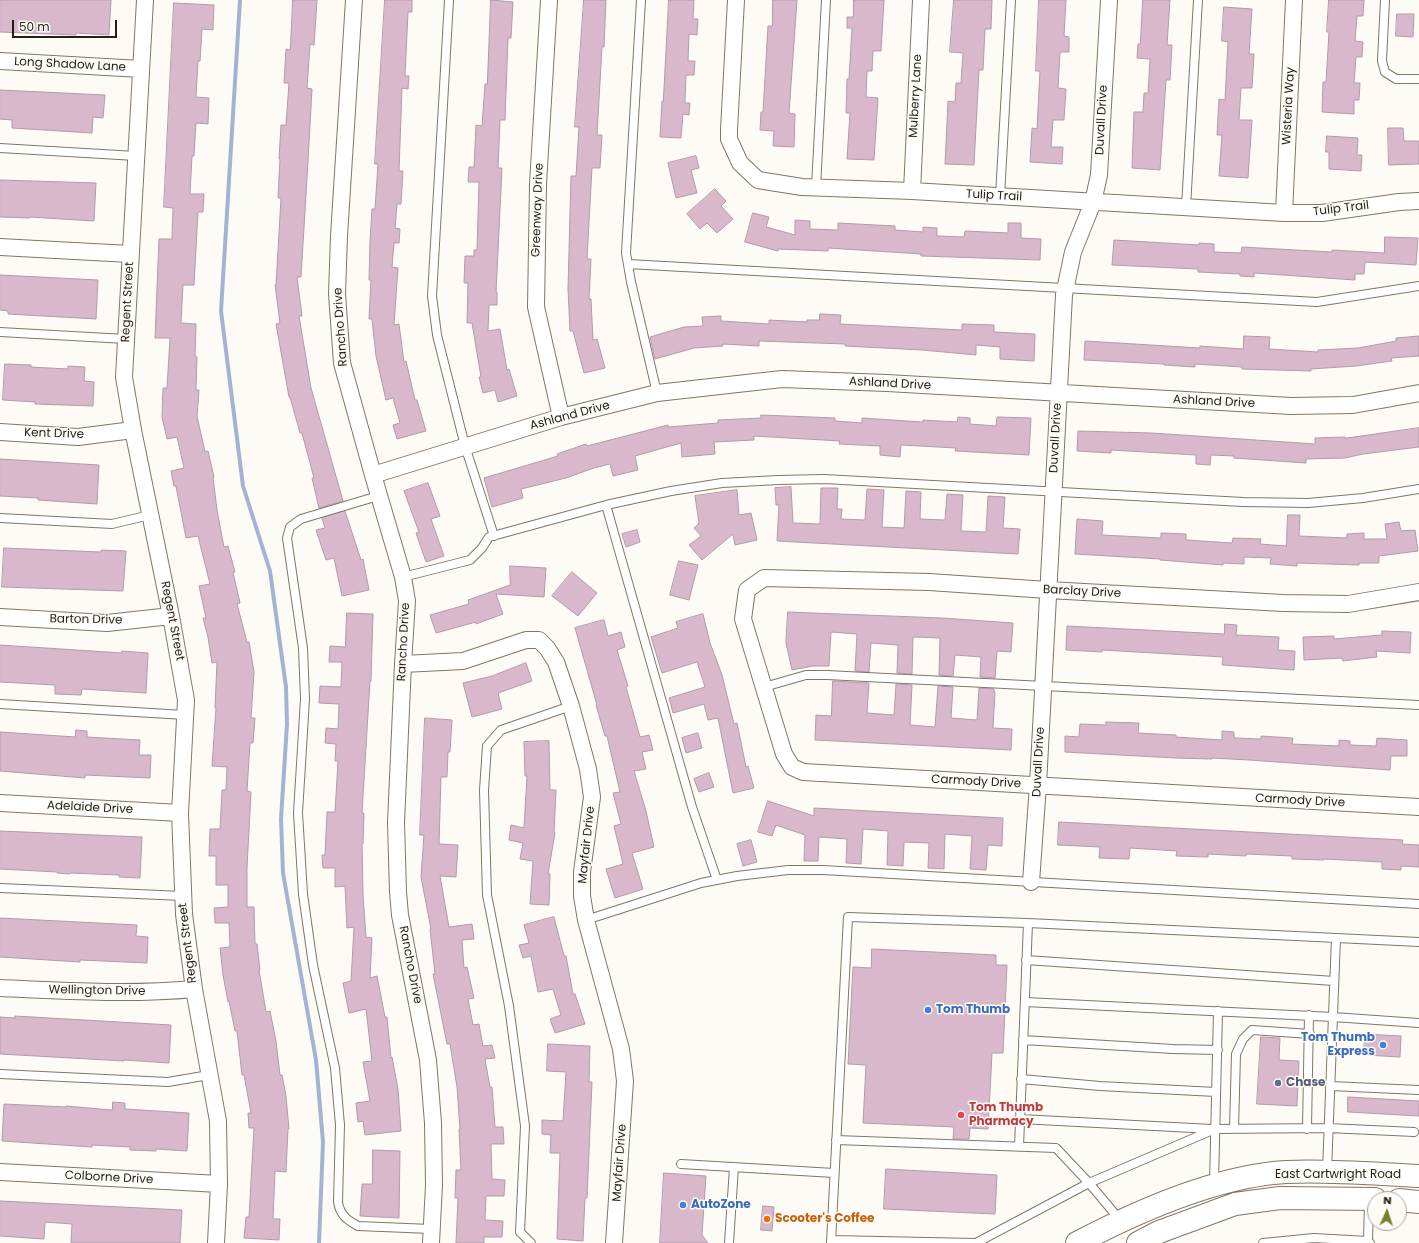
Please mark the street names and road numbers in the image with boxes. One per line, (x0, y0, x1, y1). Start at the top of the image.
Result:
street label: Mulberry Lane (907, 54, 925, 138)
street label: Long Shadow Lane (14, 55, 126, 75)
street label: Wisteria Way (1280, 67, 1298, 145)
street label: Duvall Drive (1093, 85, 1111, 155)
street label: Greenway Drive (529, 163, 547, 257)
street label: Tulip Trail (965, 187, 1023, 205)
street label: Tulip Trail (1312, 198, 1370, 220)
street label: Regent Street (119, 261, 137, 343)
street label: Rancho Drive (331, 287, 351, 367)
street label: Ashland Drive (849, 375, 931, 393)
street label: Ashland Drive (1173, 393, 1255, 411)
street label: Ashland Drive (528, 398, 612, 434)
street label: Duvall Drive (1047, 403, 1065, 473)
street label: Kent Drive (24, 426, 84, 442)
street label: Regent Street (157, 580, 187, 662)
street label: Barclay Drive (1043, 583, 1121, 601)
street label: Rancho Drive (395, 602, 413, 682)
street label: Barton Drive (49, 612, 123, 628)
street label: Duvall Drive (1030, 727, 1048, 797)
street label: Carmody Drive (931, 772, 1021, 792)
street label: Carmody Drive (1255, 791, 1345, 811)
street label: Adelaide Drive (46, 799, 134, 817)
street label: Mayfair Drive (576, 805, 598, 885)
street label: Regent Street (176, 902, 200, 984)
street label: Rancho Drive (395, 925, 425, 1005)
street label: Wellington Drive (48, 983, 146, 999)
street label: Mayfair Drive (610, 1124, 630, 1202)
street label: Colborne Drive (64, 1168, 154, 1188)
street label: East Cartwright Road (1275, 1168, 1401, 1182)

